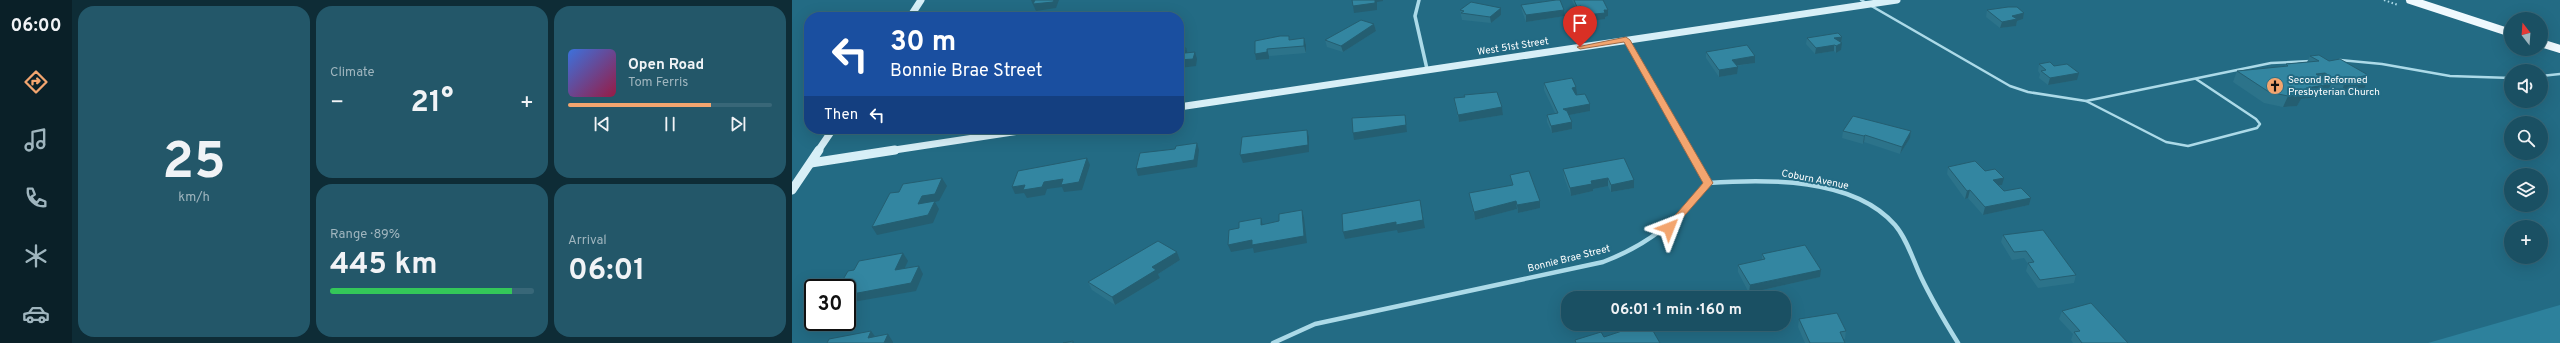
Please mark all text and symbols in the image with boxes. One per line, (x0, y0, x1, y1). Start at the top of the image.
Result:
pin (1563, 6, 1597, 47)
icon: arrive (1569, 12, 1591, 34)
north arrow (2504, 12, 2548, 56)
map controls (2504, 12, 2548, 264)
text: 06:00 (10, 15, 62, 38)
text: 30 m (890, 25, 956, 61)
icon: left (824, 28, 876, 80)
street label: West 51st Street (1476, 35, 1550, 59)
text: Open Road (628, 56, 704, 75)
text: Bonnie Brae Street (890, 60, 1043, 83)
button: sound (2504, 64, 2548, 108)
text: Climate (330, 65, 375, 81)
icon: directions (22, 68, 50, 96)
place label: Second Reformed Presbyterian Church (2288, 74, 2380, 99)
text: Tom Ferris (628, 75, 688, 91)
church icon: Second Reformed Presbyterian Church (2265, 76, 2285, 96)
text: 21° (411, 85, 453, 122)
text: − (330, 90, 344, 117)
text: + (520, 90, 534, 117)
icon: left (866, 104, 888, 126)
text: Then (824, 106, 858, 125)
icon: previous (591, 113, 613, 135)
icon: pause (659, 113, 681, 135)
icon: next (727, 113, 749, 135)
button: search (2504, 116, 2548, 160)
icon: music (22, 126, 50, 154)
text: 25 (162, 131, 226, 197)
street label: Coburn Avenue (1780, 167, 1850, 193)
button: layers (2504, 168, 2548, 212)
icon: phone (22, 184, 50, 212)
text: km/h (178, 190, 210, 206)
position arrow (1648, 207, 1690, 249)
button: + (2504, 220, 2548, 264)
text: Range · 89% (330, 227, 400, 243)
text: Arrival (568, 233, 607, 249)
icon: climate (22, 242, 50, 270)
street label: Bonnie Brae Street (1526, 242, 1612, 276)
text: 445 km (330, 247, 437, 284)
text: 06:01 (568, 253, 645, 290)
speed limit sign: 30 (804, 279, 856, 331)
icon: car (22, 300, 50, 328)
text: 06:01 · 1 min · 160 m (1610, 301, 1742, 320)

